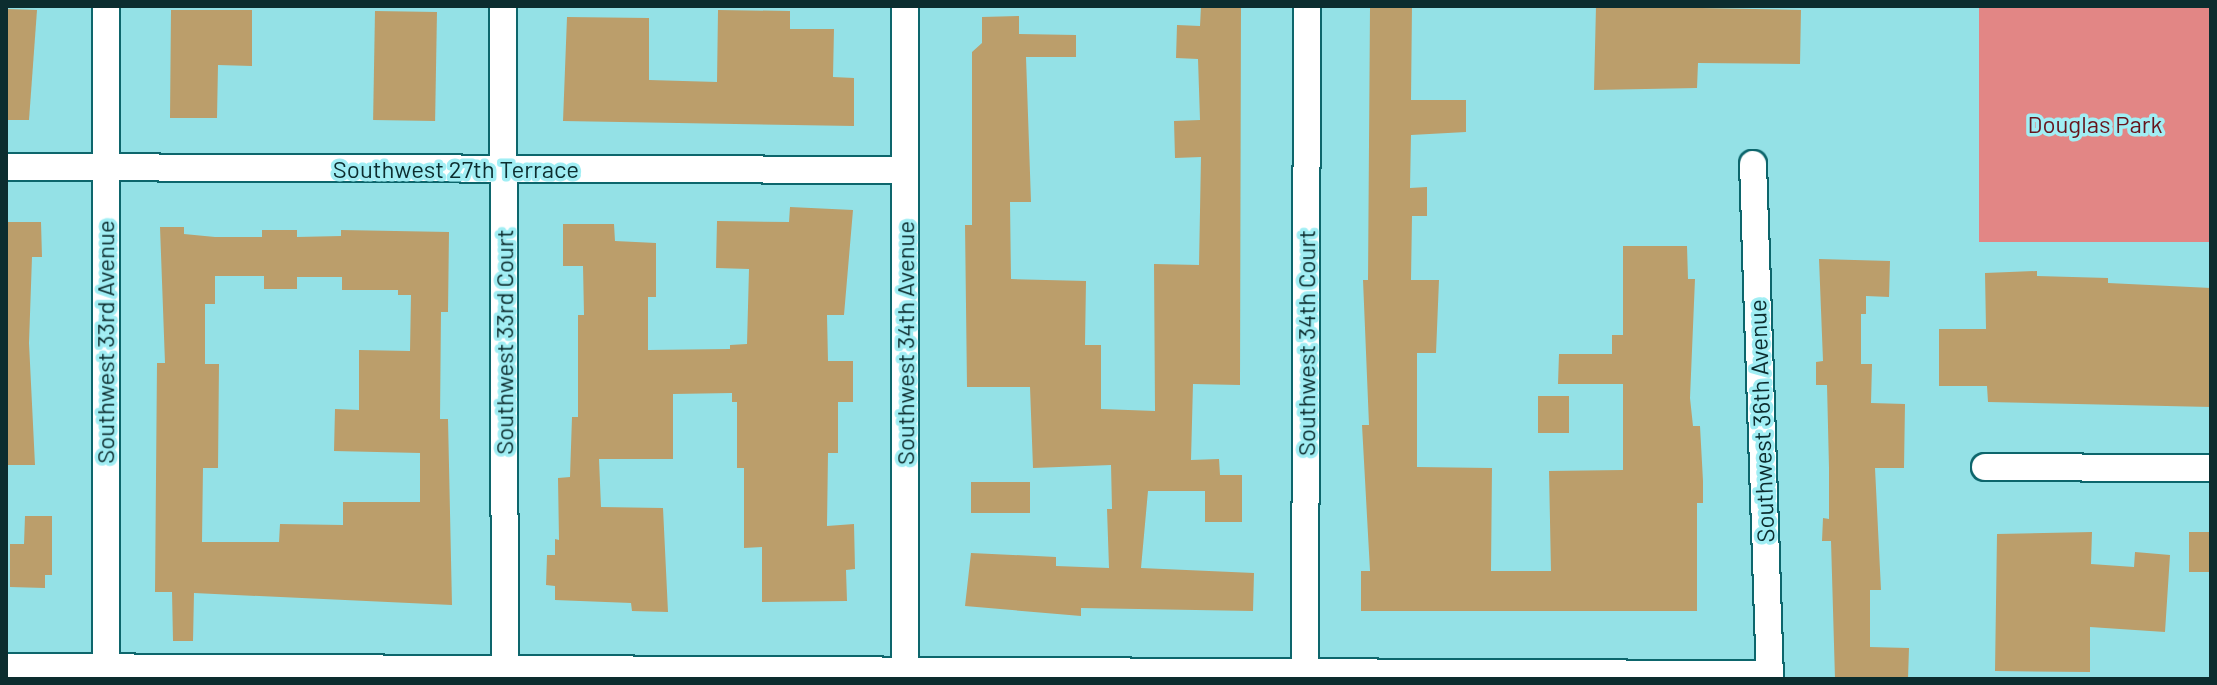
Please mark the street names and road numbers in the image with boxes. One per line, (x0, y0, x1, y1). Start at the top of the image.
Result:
street label: Southwest 27th Terrace (333, 155, 579, 183)
street label: Southwest 33rd Avenue (91, 220, 119, 464)
street label: Southwest 34th Avenue (891, 221, 919, 465)
street label: Southwest 33rd Court (490, 229, 518, 455)
street label: Southwest 34th Court (1292, 230, 1320, 456)
street label: Southwest 36th Avenue (1742, 299, 1780, 543)

